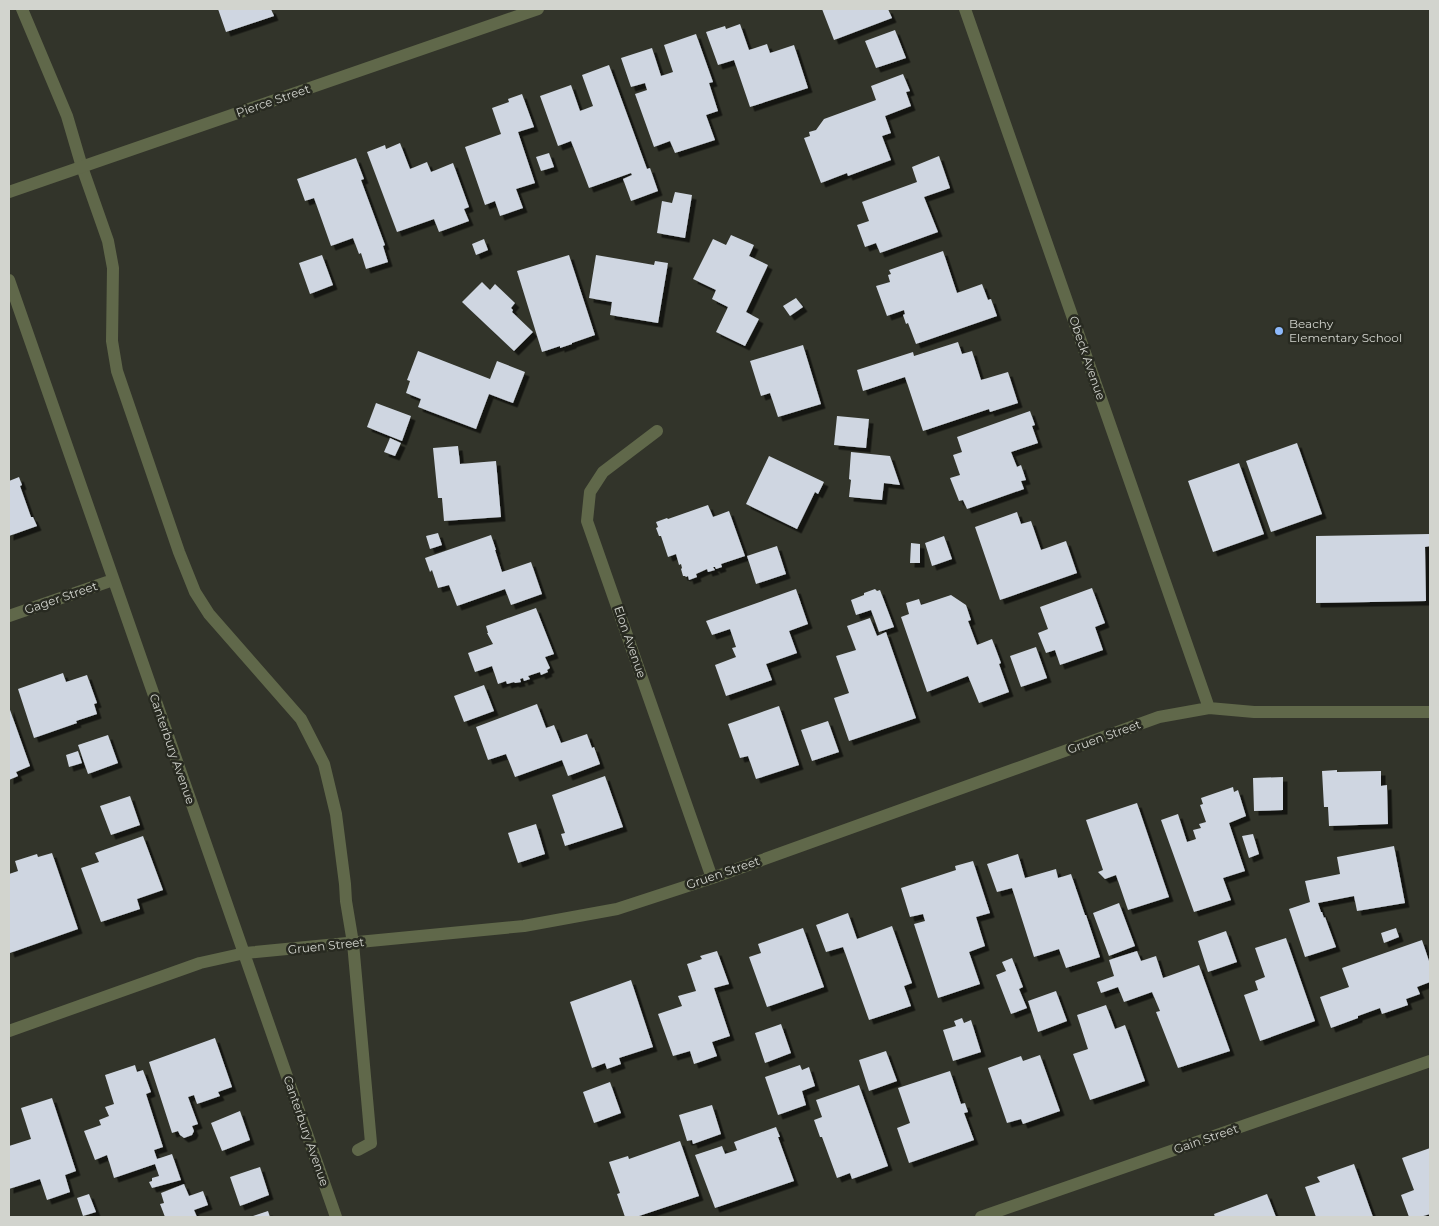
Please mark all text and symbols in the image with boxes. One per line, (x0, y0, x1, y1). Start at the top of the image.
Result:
street label: Pierce Street (234, 81, 312, 120)
street label: Obeck Avenue (1066, 314, 1109, 402)
place label: Beachy Elementary School (1289, 316, 1402, 345)
marker: Beachy Elementary School (1273, 325, 1285, 337)
street label: Gager Street (22, 578, 99, 617)
street label: Elon Avenue (611, 604, 650, 680)
street label: Canterbury Avenue (146, 692, 198, 806)
street label: Gruen Street (1065, 716, 1143, 757)
street label: Gruen Street (684, 853, 762, 892)
street label: Gruen Street (287, 934, 365, 957)
street label: Canterbury Avenue (280, 1074, 332, 1188)
street label: Gain Street (1172, 1120, 1240, 1157)

